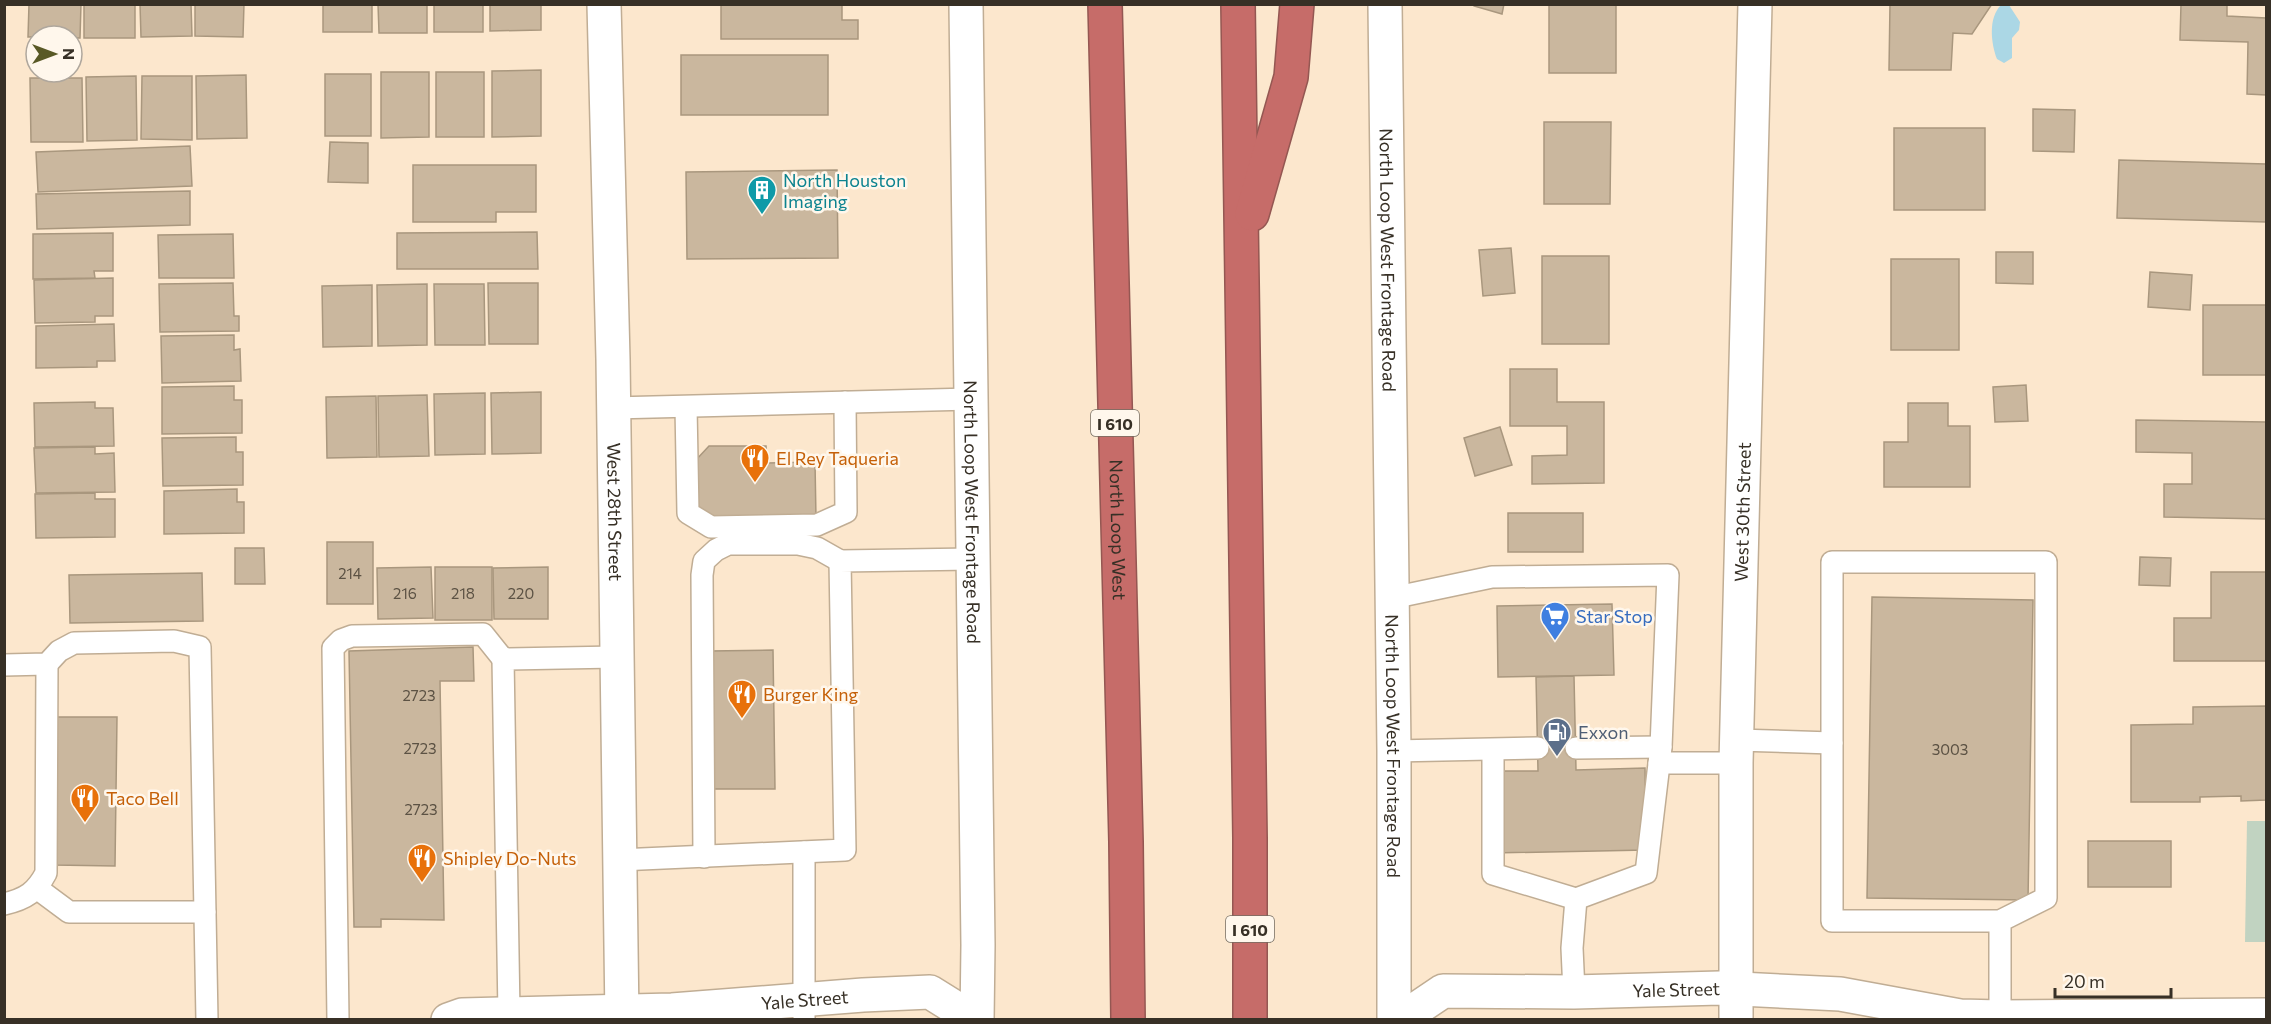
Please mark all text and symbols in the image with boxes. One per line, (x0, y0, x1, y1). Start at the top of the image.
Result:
north arrow (24, 24, 84, 84)
text: N (60, 48, 79, 60)
street label: North Loop West Frontage Road (1375, 128, 1401, 392)
place label: North Houston Imaging (783, 169, 906, 212)
building icon: North Houston Imaging (746, 174, 778, 216)
street label: North Loop West Frontage Road (960, 380, 985, 644)
road number: I 610 (1091, 410, 1139, 436)
street label: West 28th Street (603, 442, 627, 581)
restaurant icon: El Rey Taqueria (739, 442, 771, 484)
street label: West 30th Street (1730, 442, 1755, 582)
place label: El Rey Taqueria (776, 447, 899, 469)
street label: North Loop West (1105, 459, 1131, 601)
house number: 214 (338, 564, 362, 582)
house number: 216 (393, 584, 417, 602)
house number: 218 (451, 584, 475, 602)
house number: 220 (508, 584, 534, 602)
supermarket icon: Star Stop (1539, 600, 1571, 642)
place label: Star Stop (1576, 605, 1653, 627)
street label: North Loop West Frontage Road (1381, 614, 1405, 878)
restaurant icon: Burger King (726, 678, 758, 720)
place label: Burger King (763, 683, 859, 705)
house number: 2723 (402, 686, 436, 704)
fuel station icon: Exxon (1541, 716, 1573, 758)
place label: Exxon (1578, 721, 1629, 743)
house number: 2723 (403, 739, 437, 757)
house number: 3003 (1932, 740, 1968, 758)
restaurant icon: Taco Bell (69, 782, 101, 824)
place label: Taco Bell (106, 787, 179, 809)
house number: 2723 (404, 800, 438, 818)
restaurant icon: Shipley Do-Nuts (406, 842, 438, 884)
place label: Shipley Do-Nuts (443, 847, 577, 869)
road number: I 610 (1226, 916, 1274, 942)
scale bar (2055, 961, 2170, 999)
text: 20 m (2064, 970, 2105, 992)
street label: Yale Street (1632, 977, 1720, 1001)
street label: Yale Street (760, 985, 849, 1014)

